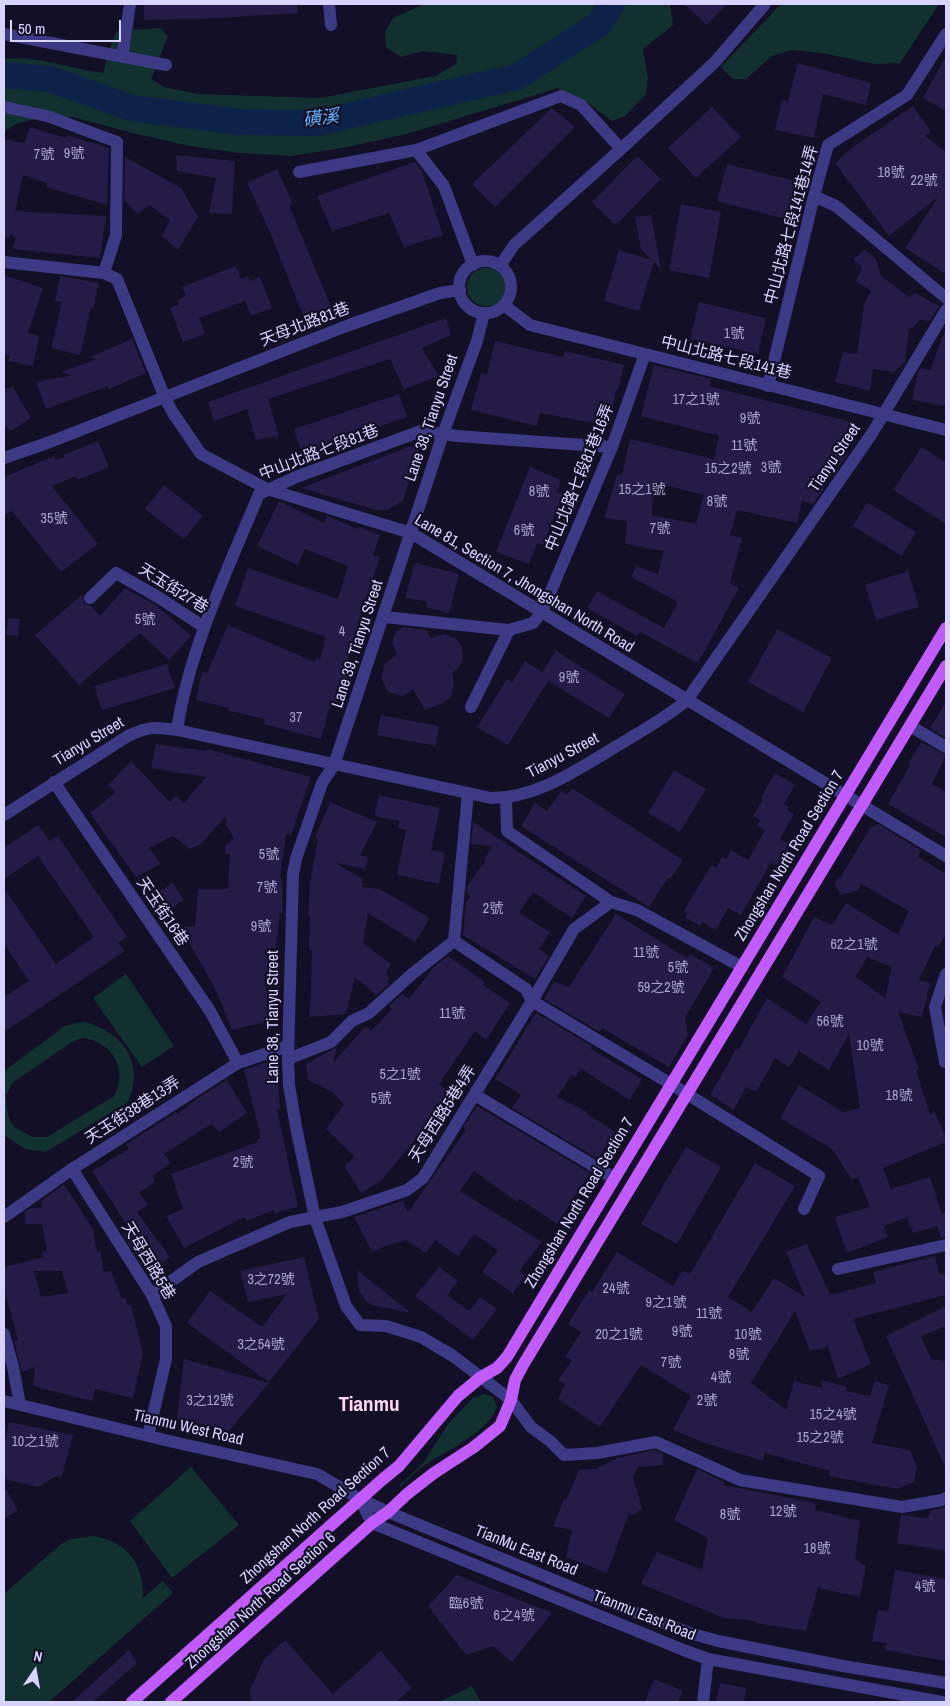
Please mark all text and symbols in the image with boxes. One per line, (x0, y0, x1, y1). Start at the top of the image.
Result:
scale bar (12, 10, 124, 42)
text: 50 m (18, 18, 45, 39)
water label: 磺溪 (302, 106, 340, 132)
street label: 中山北路七段141巷14弄 (761, 143, 823, 307)
house number: 9號 (64, 146, 84, 162)
house number: 7號 (34, 147, 54, 163)
house number: 18號 (878, 165, 904, 181)
house number: 22號 (911, 173, 937, 189)
street label: 天母北路81巷 (257, 299, 353, 351)
house number: 1號 (724, 326, 744, 342)
street label: 中山北路七段141巷 (659, 332, 793, 384)
street label: Lane 38, Tianyu Street (401, 352, 463, 484)
house number: 17之1號 (672, 392, 720, 408)
street label: 中山北路七段81巷16弄 (542, 402, 618, 554)
house number: 9號 (740, 411, 760, 427)
street label: Tianyu Street (805, 420, 865, 496)
street label: 中山北路七段81巷 (256, 421, 382, 485)
house number: 11號 (731, 438, 757, 454)
house number: 3號 (761, 460, 781, 476)
house number: 15之2號 (704, 461, 752, 477)
house number: 15之1號 (618, 482, 666, 498)
house number: 8號 (529, 484, 549, 500)
house number: 8號 (707, 494, 727, 510)
house number: 35號 (41, 511, 67, 527)
street label: Lane 81, Section 7, Jhongshan North Road (411, 511, 637, 657)
house number: 7號 (650, 521, 670, 537)
house number: 6號 (514, 523, 534, 539)
street label: 天玉街27巷 (135, 560, 211, 618)
street label: Lane 39, Tianyu Street (328, 578, 388, 710)
house number: 5號 (135, 612, 155, 628)
house number: 4 (339, 624, 345, 640)
house number: 9號 (559, 670, 579, 686)
house number: 37 (290, 710, 302, 726)
street label: Tianyu Street (50, 714, 128, 770)
street label: Tianyu Street (524, 729, 602, 783)
street label: Zhongshan North Road Section 7 (731, 767, 849, 945)
house number: 5號 (259, 847, 279, 863)
street label: 天玉街16巷 (132, 874, 192, 950)
house number: 7號 (257, 880, 277, 896)
house number: 2號 (483, 901, 503, 917)
house number: 9號 (251, 919, 271, 935)
house number: 62之1號 (830, 937, 878, 953)
house number: 11號 (633, 945, 659, 961)
street label: Lane 38, Tianyu Street (264, 950, 284, 1084)
house number: 5號 (668, 960, 688, 976)
house number: 59之2號 (637, 980, 685, 996)
house number: 11號 (439, 1006, 465, 1022)
house number: 56號 (817, 1014, 843, 1030)
house number: 10號 (857, 1038, 883, 1054)
street label: 天母西路5巷4弄 (406, 1062, 480, 1166)
house number: 5之1號 (380, 1067, 420, 1083)
street label: 天玉街38巷13弄 (82, 1073, 184, 1149)
house number: 18號 (886, 1088, 912, 1104)
house number: 5號 (371, 1091, 391, 1107)
street label: Zhongshan North Road Section 7 (521, 1114, 639, 1292)
house number: 2號 (233, 1155, 253, 1171)
street label: 天母西路5巷 (117, 1219, 179, 1303)
house number: 3之72號 (247, 1272, 295, 1288)
house number: 24號 (603, 1281, 629, 1297)
house number: 9之1號 (646, 1295, 686, 1311)
house number: 11號 (696, 1306, 722, 1322)
house number: 9號 (672, 1324, 692, 1340)
house number: 20之1號 (595, 1327, 643, 1343)
house number: 10號 (735, 1327, 761, 1343)
house number: 3之54號 (237, 1337, 285, 1353)
house number: 8號 (729, 1347, 749, 1363)
house number: 7號 (661, 1355, 681, 1371)
house number: 4號 (711, 1370, 731, 1386)
district label: Tianmu (339, 1392, 399, 1418)
house number: 3之12號 (186, 1393, 234, 1409)
house number: 2號 (697, 1393, 717, 1409)
street label: Tianmu West Road (131, 1406, 245, 1450)
house number: 15之4號 (809, 1407, 857, 1423)
house number: 15之2號 (796, 1430, 844, 1446)
house number: 10之1號 (11, 1434, 59, 1450)
street label: Zhongshan North Road Section 7 (237, 1443, 395, 1589)
house number: 12號 (770, 1504, 796, 1520)
house number: 8號 (720, 1507, 740, 1523)
street label: TianMu East Road (472, 1522, 580, 1580)
street label: Zhongshan North Road Section 6 (182, 1528, 340, 1674)
house number: 18號 (804, 1541, 830, 1557)
house number: 4號 (915, 1579, 935, 1595)
street label: Tianmu East Road (590, 1587, 698, 1645)
house number: 臨6號 (449, 1596, 483, 1612)
house number: 6之4號 (494, 1608, 534, 1624)
north arrow (10, 1646, 60, 1696)
text: N (32, 1647, 44, 1666)

